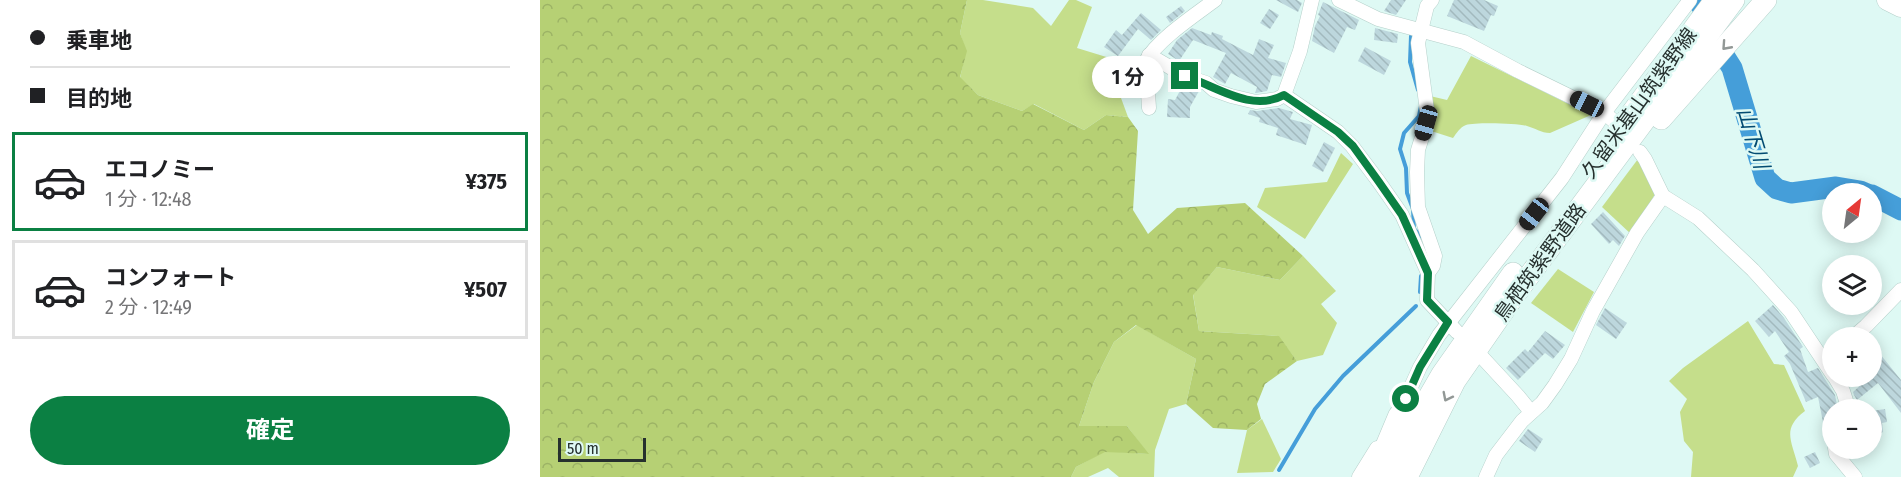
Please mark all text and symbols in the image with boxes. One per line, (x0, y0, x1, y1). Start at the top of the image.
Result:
street label: 久留米基山筑紫野線 (1576, 23, 1702, 183)
text: 乗車地 (66, 27, 132, 54)
one-way arrow (1722, 39, 1733, 50)
callout: 1 分 (1092, 55, 1164, 97)
route end (1171, 62, 1198, 89)
text: 1 分 (1112, 65, 1144, 89)
text: 目的地 (66, 85, 132, 112)
car (1567, 88, 1607, 120)
car (1412, 103, 1440, 143)
water label: 山下川 (1731, 104, 1775, 174)
icon: car (33, 155, 87, 209)
text: エコノミー (105, 156, 215, 183)
text: ¥375 (466, 168, 507, 195)
north arrow (1822, 183, 1882, 243)
map controls (1822, 183, 1882, 459)
text: 1 分 · 12:48 (105, 187, 192, 211)
car (1516, 194, 1552, 234)
street label: 鳥栖筑紫野道路 (1489, 198, 1591, 326)
button: layers (1822, 255, 1882, 315)
icon: car (33, 263, 87, 317)
text: コンフォート (105, 264, 236, 291)
text: ¥507 (464, 276, 507, 303)
text: 2 分 · 12:49 (105, 295, 192, 319)
button: + (1822, 327, 1882, 387)
route start (1392, 385, 1419, 412)
one-way arrow (1443, 390, 1454, 401)
button: 確定 (30, 396, 510, 465)
button: − (1822, 399, 1882, 459)
scale bar (558, 435, 646, 462)
text: 50 m (567, 439, 599, 458)

